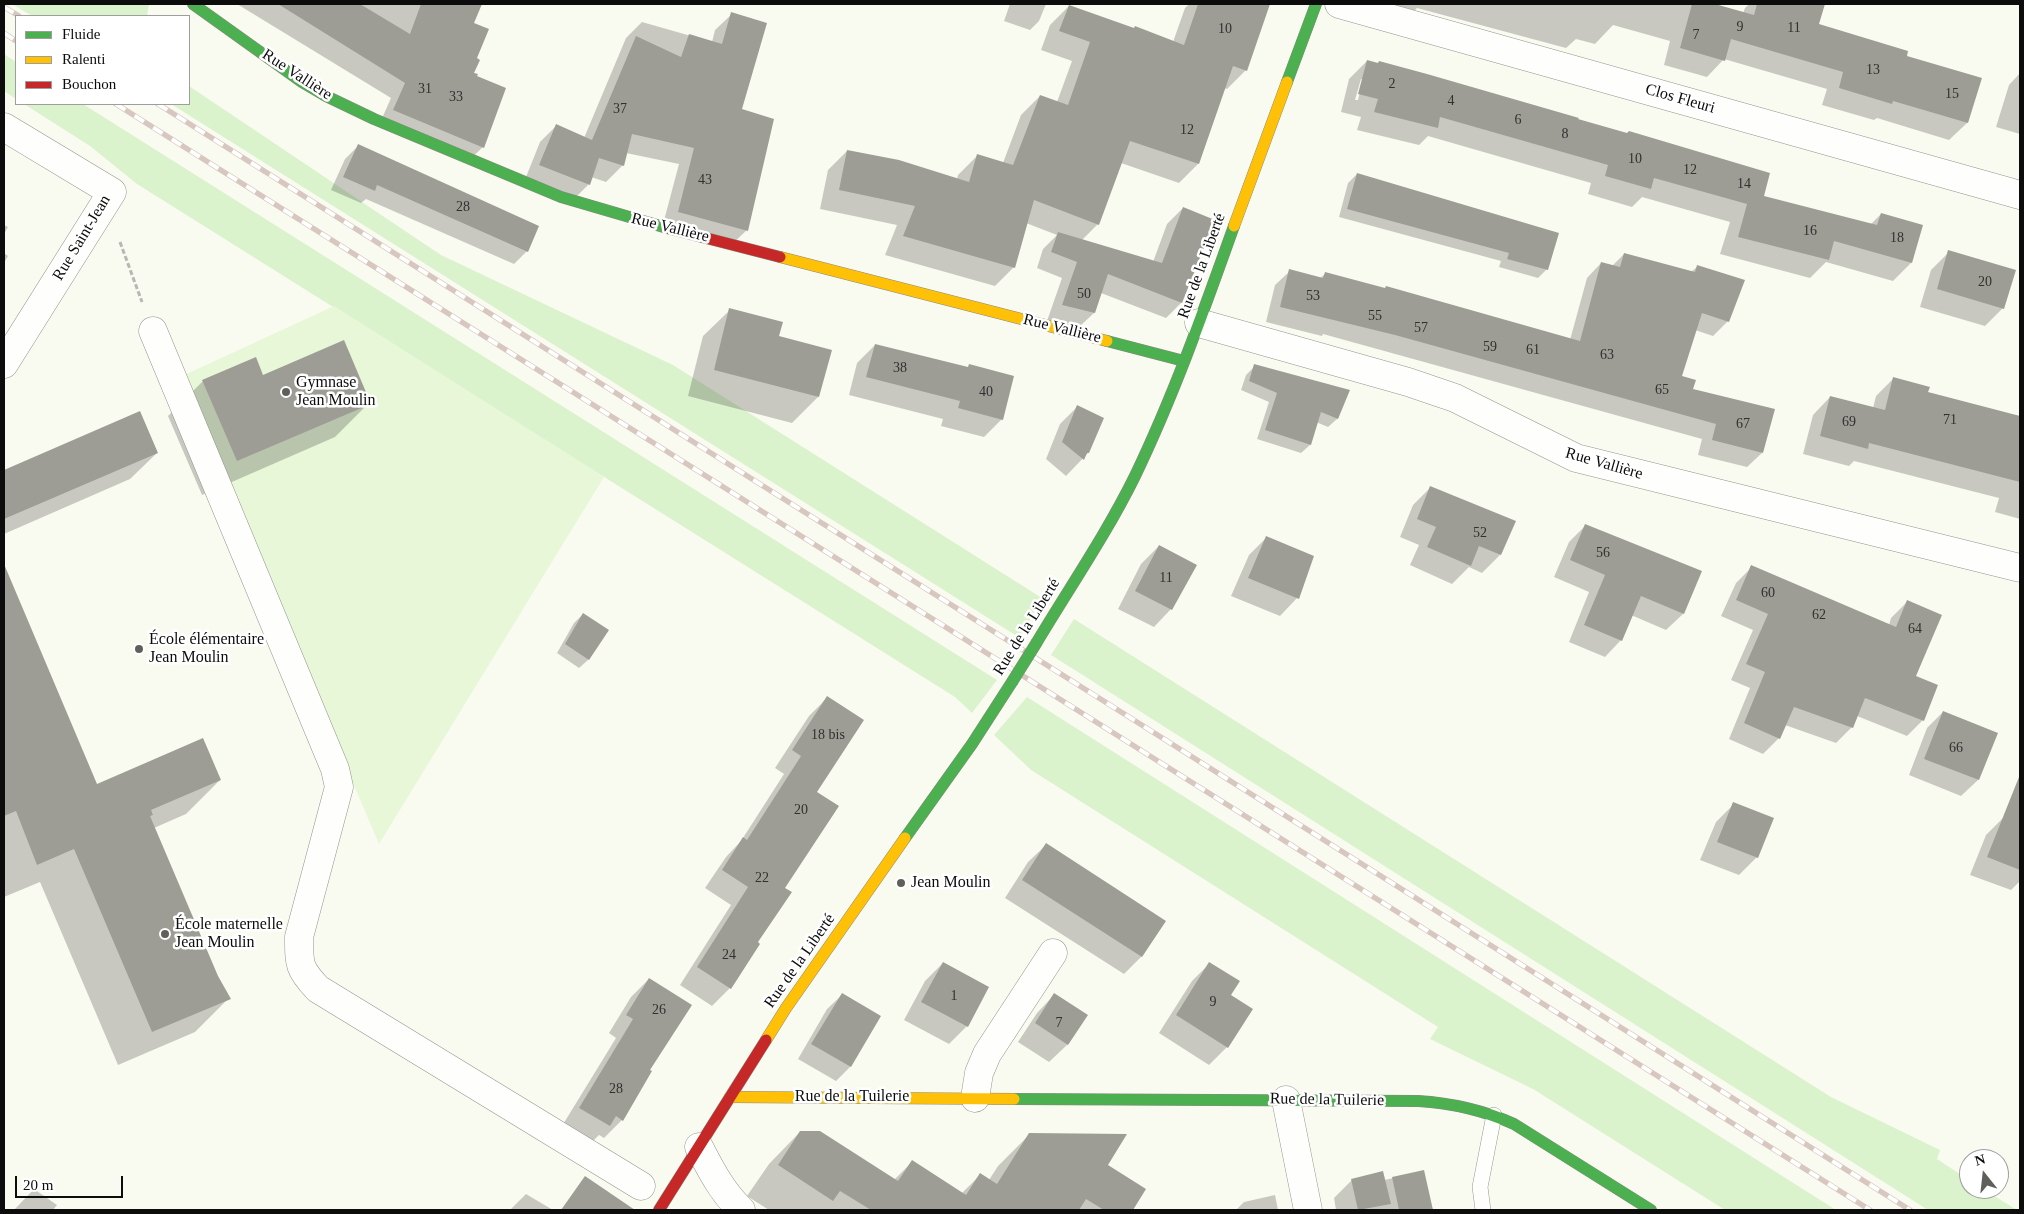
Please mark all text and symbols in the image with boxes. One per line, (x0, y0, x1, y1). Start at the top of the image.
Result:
legend (15, 15, 190, 105)
house number: 9 (1736, 19, 1744, 35)
house number: 11 (1787, 20, 1801, 36)
house number: 10 (1218, 21, 1232, 37)
text: Fluide (62, 26, 100, 42)
house number: 7 (1692, 27, 1700, 43)
street label: Rue Vallière (258, 45, 336, 105)
text: Ralenti (62, 51, 105, 67)
house number: 13 (1866, 62, 1880, 78)
text: Bouchon (62, 76, 116, 92)
house number: 2 (1388, 76, 1395, 92)
street label: Clos Fleuri (1643, 80, 1717, 118)
house number: 31 (418, 81, 432, 97)
house number: 15 (1945, 86, 1959, 102)
house number: 33 (449, 89, 463, 105)
house number: 4 (1448, 93, 1454, 109)
house number: 37 (613, 101, 627, 117)
house number: 6 (1515, 112, 1522, 128)
house number: 12 (1180, 122, 1194, 138)
house number: 8 (1562, 126, 1568, 142)
house number: 10 (1628, 151, 1642, 167)
house number: 12 (1683, 162, 1697, 178)
house number: 43 (698, 172, 712, 188)
house number: 14 (1737, 176, 1751, 192)
street label: Rue Saint-Jean (49, 192, 115, 284)
house number: 28 (456, 199, 470, 215)
street label: Rue Vallière (629, 209, 711, 247)
street label: Rue de la Liberté (1174, 211, 1230, 321)
house number: 16 (1803, 223, 1817, 239)
house number: 18 (1890, 230, 1904, 246)
house number: 20 (1978, 274, 1992, 290)
house number: 50 (1077, 286, 1091, 302)
house number: 53 (1306, 288, 1320, 304)
house number: 55 (1368, 308, 1382, 324)
street label: Rue Vallière (1021, 310, 1103, 348)
house number: 57 (1414, 320, 1428, 336)
house number: 59 (1483, 339, 1497, 355)
house number: 61 (1526, 342, 1540, 358)
house number: 63 (1600, 347, 1614, 363)
house number: 38 (893, 360, 907, 376)
place label: Gymnase Jean Moulin (296, 373, 376, 411)
house number: 65 (1655, 382, 1669, 398)
house number: 40 (979, 384, 993, 400)
marker: Gymnase Jean Moulin (280, 386, 292, 398)
house number: 71 (1943, 412, 1957, 428)
house number: 69 (1842, 414, 1856, 430)
house number: 67 (1736, 416, 1750, 432)
street label: Rue Vallière (1563, 444, 1645, 484)
house number: 52 (1473, 525, 1487, 541)
house number: 56 (1596, 545, 1610, 561)
house number: 11 (1159, 570, 1173, 586)
street label: Rue de la Liberté (990, 575, 1064, 679)
house number: 60 (1761, 585, 1775, 601)
house number: 62 (1812, 607, 1826, 623)
house number: 64 (1908, 621, 1922, 637)
place label: École élémentaire Jean Moulin (149, 630, 264, 668)
marker: École élémentaire Jean Moulin (133, 643, 145, 655)
house number: 18 bis (811, 727, 845, 743)
house number: 66 (1949, 740, 1963, 756)
house number: 20 (794, 802, 808, 818)
house number: 22 (755, 870, 769, 886)
place label: Jean Moulin (911, 873, 991, 893)
marker: Jean Moulin (895, 877, 907, 889)
street label: Rue de la Liberté (760, 910, 840, 1012)
place label: École maternelle Jean Moulin (175, 915, 283, 953)
marker: École maternelle Jean Moulin (159, 928, 171, 940)
house number: 24 (722, 947, 736, 963)
house number: 1 (951, 988, 958, 1004)
house number: 9 (1210, 994, 1216, 1010)
house number: 26 (652, 1002, 666, 1018)
house number: 7 (1056, 1015, 1062, 1031)
house number: 28 (609, 1081, 623, 1097)
street label: Rue de la Tuilerie (795, 1087, 909, 1107)
street label: Rue de la Tuilerie (1270, 1089, 1384, 1111)
north arrow (1959, 1149, 2009, 1199)
text: N (1973, 1151, 1987, 1169)
scale bar (18, 1166, 125, 1198)
text: 20 m (23, 1177, 53, 1193)

